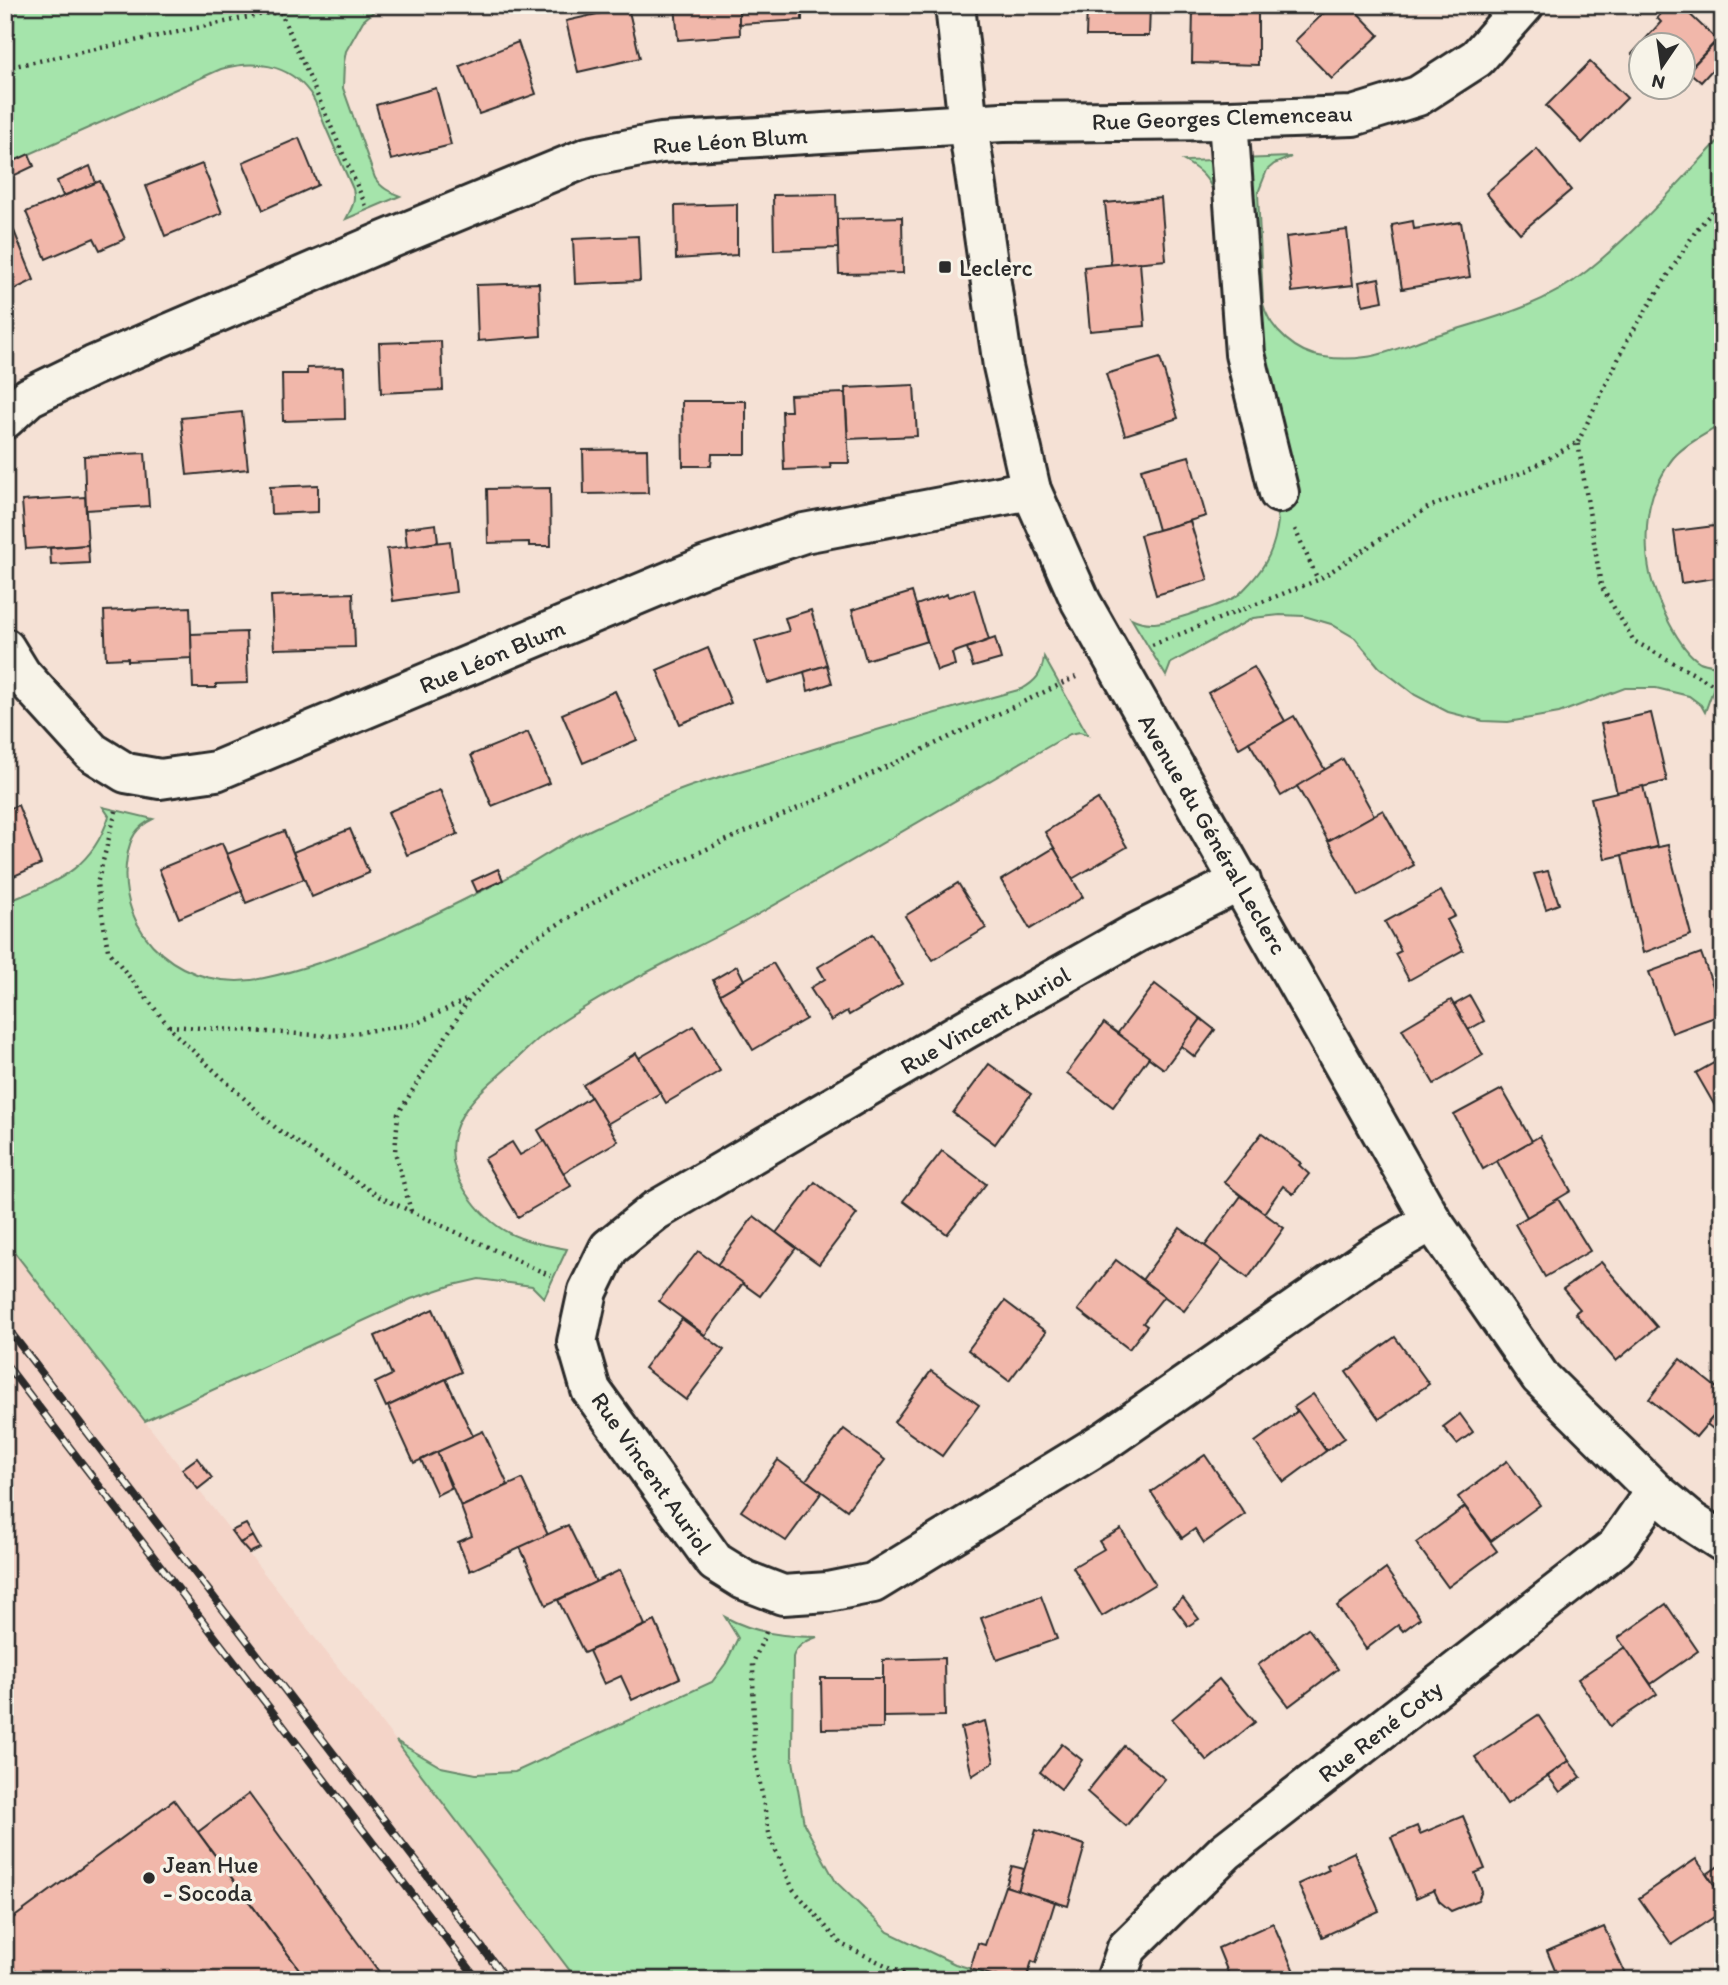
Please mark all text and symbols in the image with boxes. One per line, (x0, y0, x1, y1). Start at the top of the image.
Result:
north arrow (1626, 32, 1696, 102)
text: N (1649, 69, 1667, 95)
street label: Rue Georges Clemenceau (1091, 98, 1353, 136)
street label: Rue Léon Blum (652, 120, 808, 160)
place label: Leclerc (959, 253, 1033, 282)
marker: Leclerc (937, 259, 953, 275)
street label: Rue Léon Blum (415, 612, 569, 700)
street label: Avenue du Général Leclerc (1132, 709, 1294, 959)
street label: Rue Vincent Auriol (895, 959, 1075, 1080)
street label: Rue Vincent Auriol (585, 1386, 719, 1560)
street label: Rue René Coty (1312, 1673, 1448, 1788)
place label: Jean Hue - Socoda (163, 1850, 258, 1907)
marker: Jean Hue - Socoda (141, 1870, 157, 1886)

